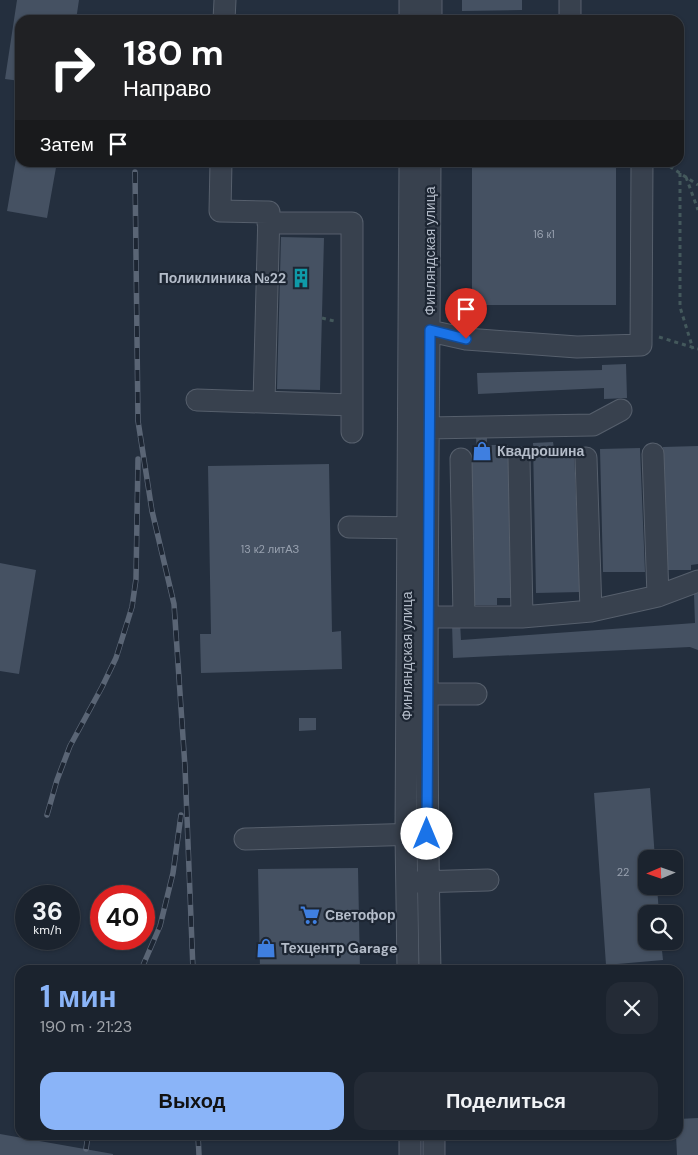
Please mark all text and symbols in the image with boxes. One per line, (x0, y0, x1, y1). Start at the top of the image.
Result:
text: 180 m (123, 30, 224, 76)
icon: right (40, 35, 105, 100)
text: Направо (123, 74, 211, 103)
icon: arrive (104, 130, 132, 158)
text: Затем (40, 132, 94, 157)
street label: Финляндская улица (421, 186, 439, 315)
house number: 16 к1 (533, 227, 555, 241)
building icon: Поликлиника №22 (290, 267, 312, 289)
place label: Поликлиника №22 (159, 269, 286, 287)
pin (445, 288, 487, 339)
icon: arrive (452, 295, 480, 323)
shop icon: Квадрошина (471, 440, 493, 462)
place label: Квадрошина (497, 442, 584, 460)
house number: 13 к2 литАЗ (241, 542, 300, 556)
street label: Финляндская улица (398, 591, 416, 720)
position arrow (400, 807, 452, 859)
north arrow (638, 850, 682, 895)
map controls (638, 850, 683, 950)
house number: 22 (617, 865, 629, 879)
speed limit sign: 40 (90, 885, 155, 950)
text: 36 (32, 895, 63, 928)
supermarket icon: Светофор (299, 904, 321, 926)
button: search (638, 905, 683, 950)
place label: Светофор (325, 906, 396, 924)
text: km/h (33, 922, 62, 938)
shop icon: Техцентр Garage (255, 937, 277, 959)
place label: Техцентр Garage (281, 939, 397, 957)
text: 1 мин (40, 977, 117, 1016)
button: close (606, 982, 658, 1034)
text: 190 m · 21:23 (40, 1016, 132, 1037)
button: Выход (40, 1072, 344, 1130)
button: Поделиться (354, 1072, 658, 1130)

